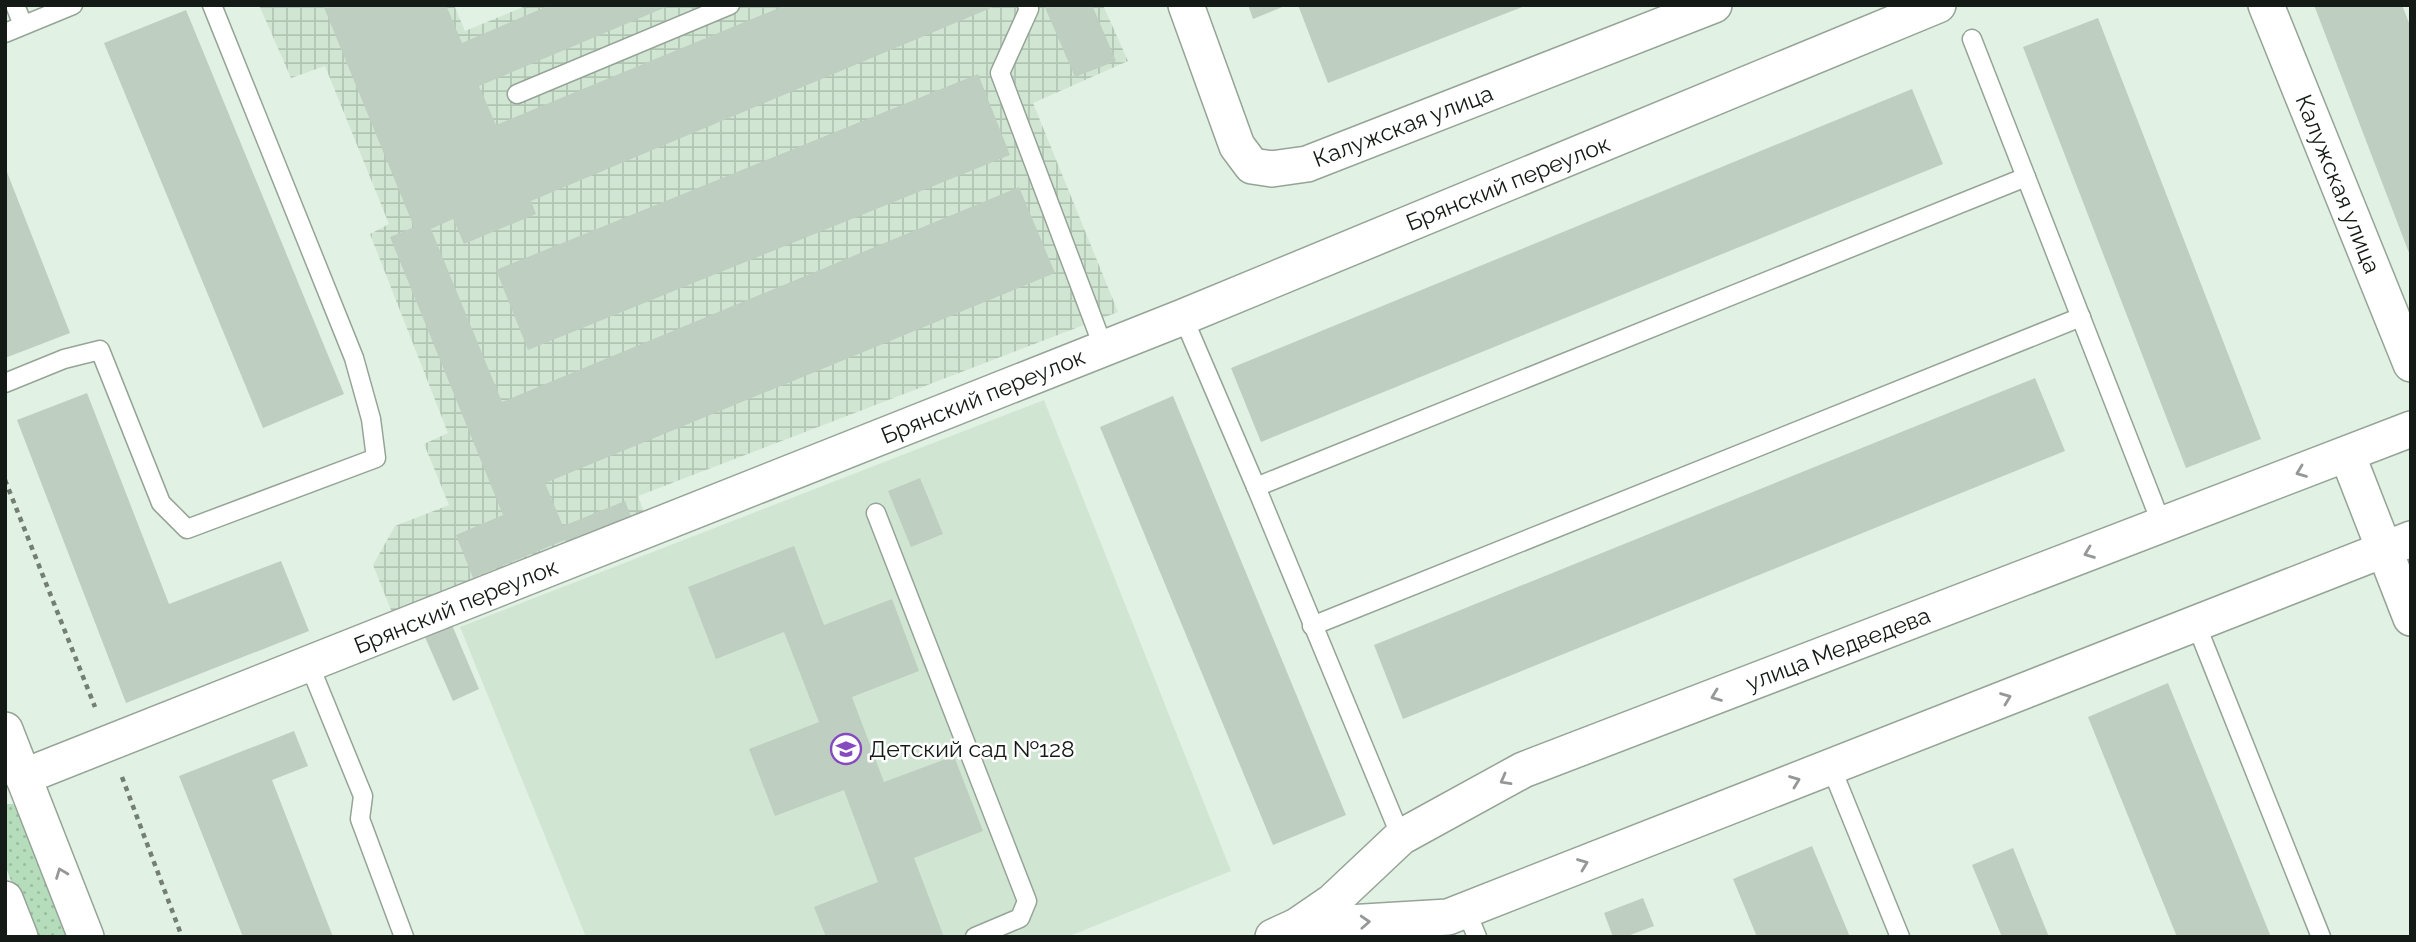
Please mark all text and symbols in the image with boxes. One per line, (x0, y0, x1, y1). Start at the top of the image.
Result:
street label: Калужская улица (1309, 79, 1496, 172)
street label: Калужская улица (2290, 91, 2387, 277)
street label: Брянский переулок (1402, 129, 1614, 236)
street label: Брянский переулок (877, 342, 1089, 449)
one-way arrow (2296, 463, 2308, 477)
one-way arrow (2084, 545, 2096, 559)
street label: Брянский переулок (350, 552, 562, 659)
street label: улица Медведева (1742, 601, 1934, 696)
one-way arrow (1711, 688, 1723, 702)
one-way arrow (2000, 693, 2012, 707)
school or university icon: Детский сад №128 (829, 732, 863, 766)
place label: Детский сад №128 (869, 735, 1075, 762)
one-way arrow (1500, 772, 1512, 785)
one-way arrow (1788, 776, 1800, 790)
one-way arrow (1576, 859, 1588, 873)
one-way arrow (56, 868, 70, 880)
one-way arrow (1360, 915, 1371, 930)

